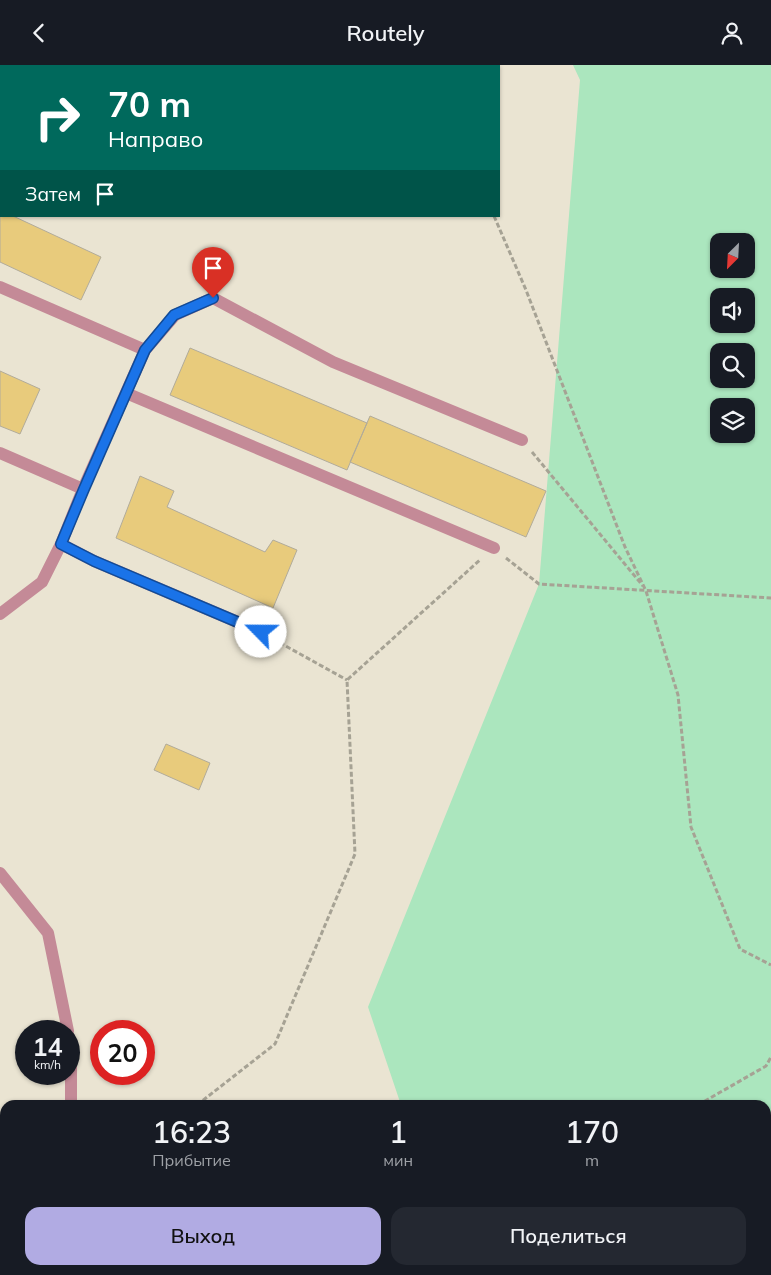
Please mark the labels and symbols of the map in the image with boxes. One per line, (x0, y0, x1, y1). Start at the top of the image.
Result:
north arrow (710, 233, 755, 277)
pin (192, 247, 234, 298)
position arrow (234, 605, 286, 657)
speed limit sign: 20 (90, 1020, 155, 1085)

